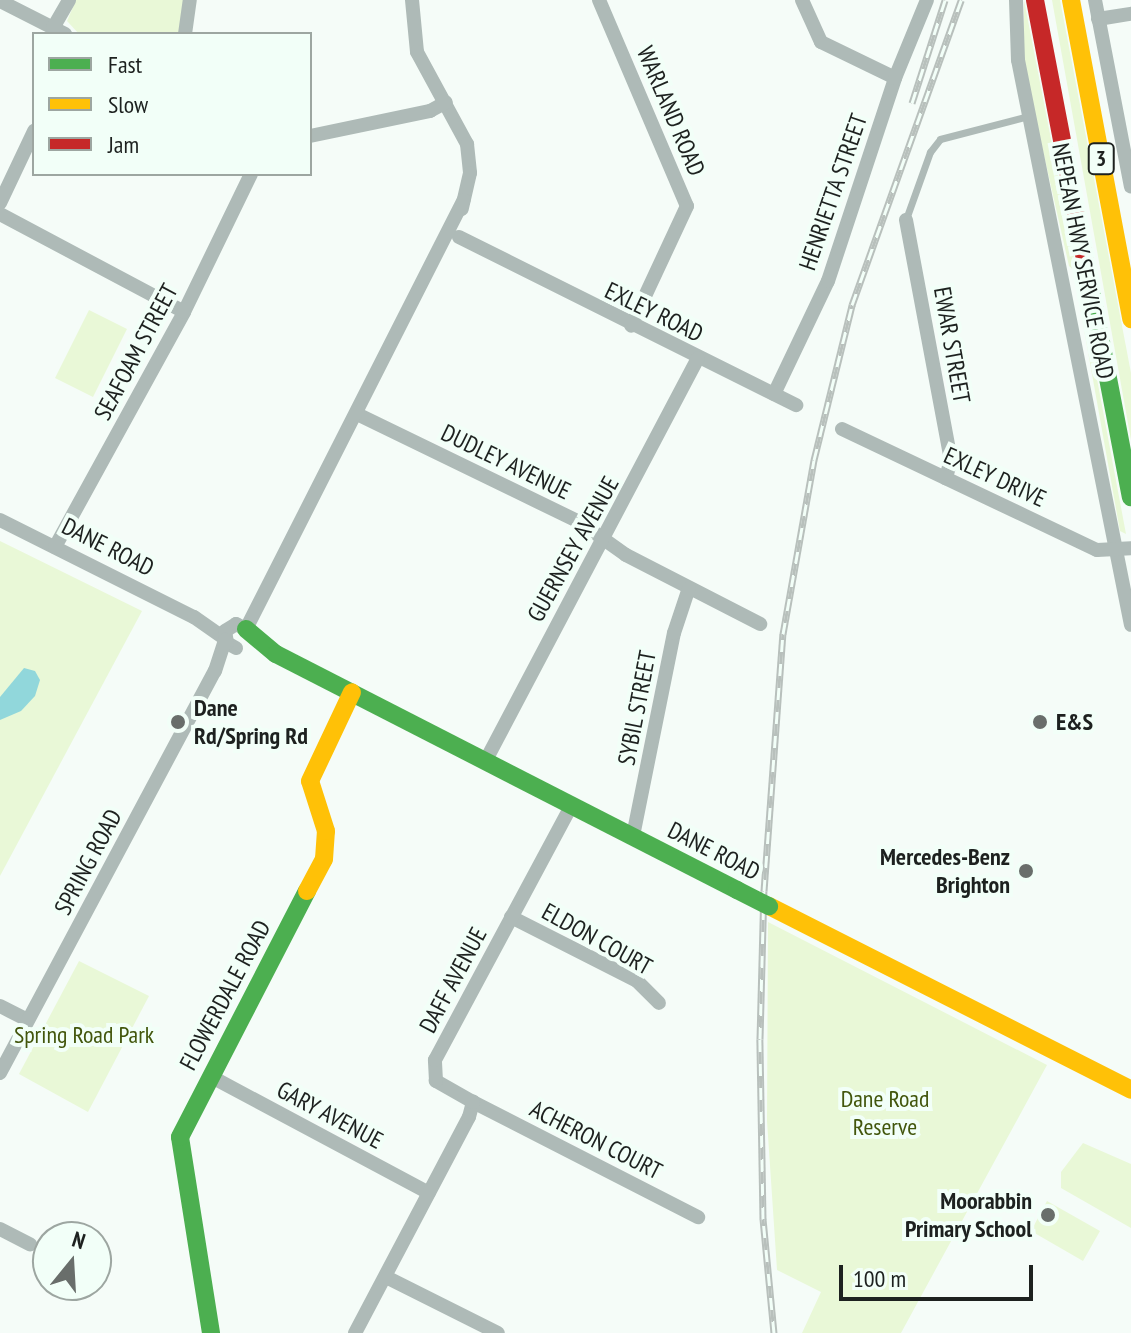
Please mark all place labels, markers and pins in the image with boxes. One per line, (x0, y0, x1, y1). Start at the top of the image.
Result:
place label: Dane Rd/Spring Rd (194, 694, 308, 750)
place label: E&S (1056, 708, 1093, 736)
marker: Dane Rd/Spring Rd (169, 713, 187, 731)
marker: E&S (1031, 713, 1049, 731)
place label: Mercedes-Benz Brighton (880, 843, 1010, 899)
marker: Mercedes-Benz Brighton (1017, 862, 1035, 880)
place label: Moorabbin Primary School (904, 1187, 1032, 1243)
marker: Moorabbin Primary School (1039, 1206, 1057, 1224)

